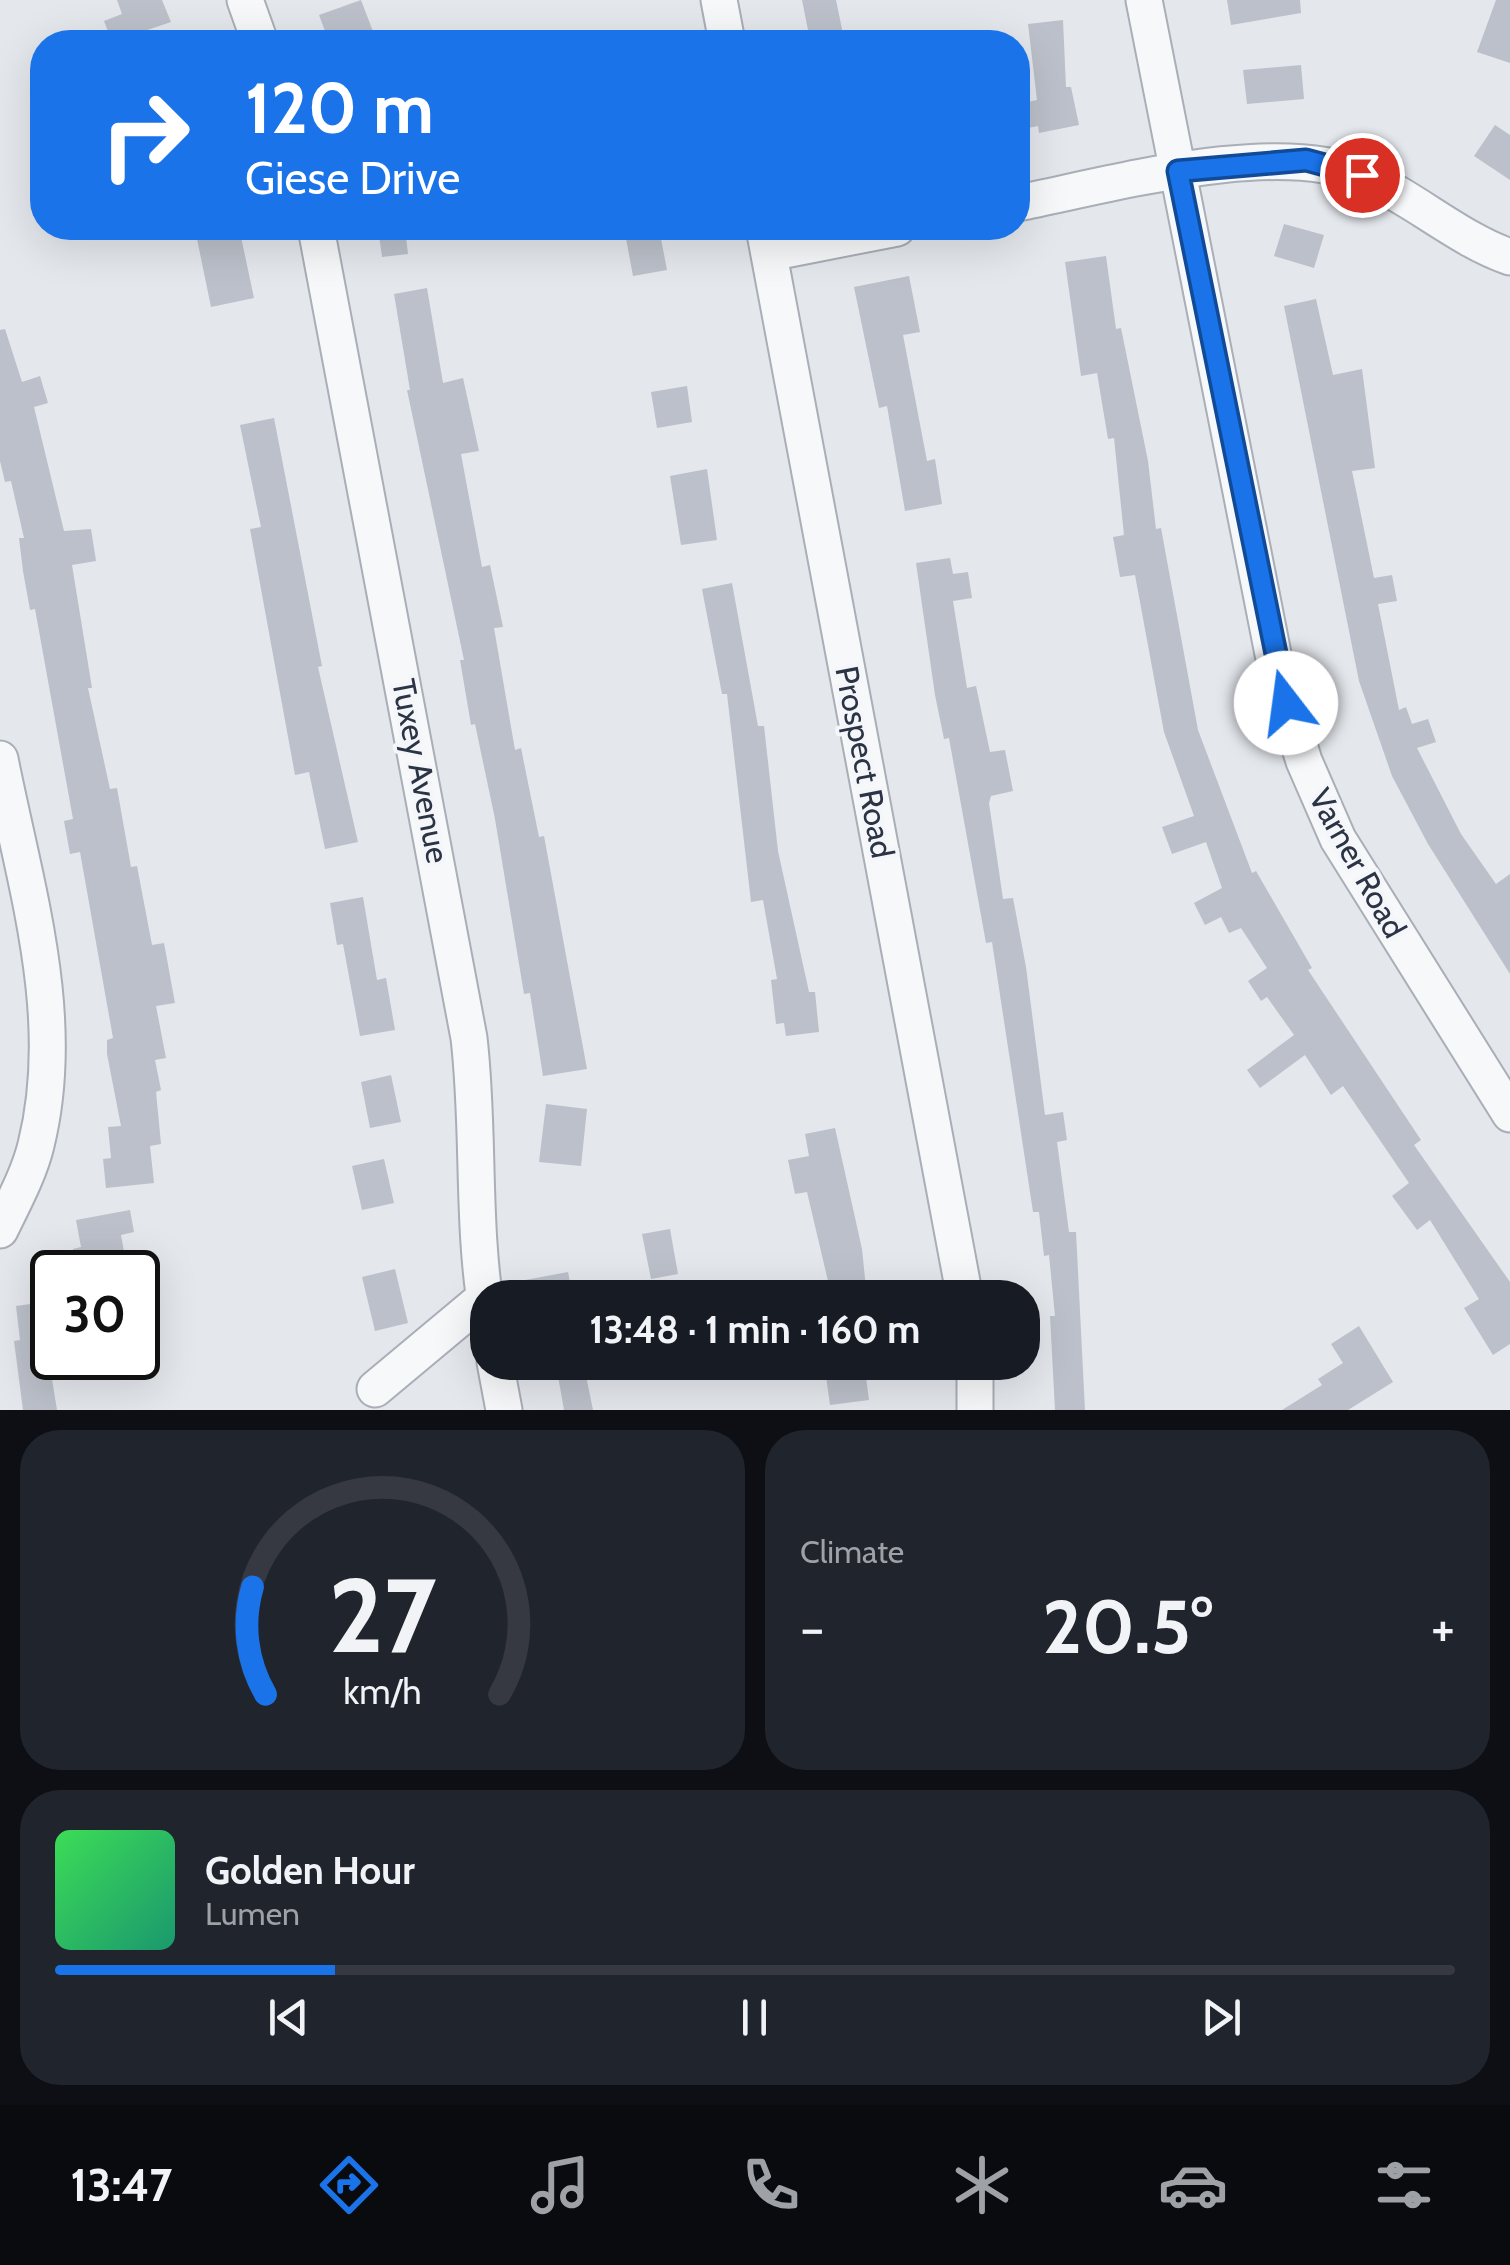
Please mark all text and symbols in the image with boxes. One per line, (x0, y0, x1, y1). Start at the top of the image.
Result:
text: 120 m (245, 65, 434, 151)
icon: right (80, 70, 210, 200)
pin (1320, 133, 1405, 218)
icon: arrive (1335, 148, 1390, 203)
text: Giese Drive (245, 151, 460, 205)
position arrow (1234, 651, 1338, 755)
street label: Prospect Road (827, 663, 903, 861)
street label: Tuxey Avenue (384, 676, 458, 866)
street label: Varner Road (1301, 782, 1415, 944)
speed limit sign: 30 (30, 1250, 160, 1380)
text: 13:48 · 1 min · 160 m (590, 1306, 920, 1353)
text: Climate (800, 1532, 904, 1571)
text: 27 (328, 1552, 437, 1678)
text: 20.5° (1042, 1581, 1213, 1672)
text: − (800, 1594, 824, 1661)
text: + (1431, 1594, 1455, 1661)
text: km/h (343, 1670, 422, 1713)
text: Golden Hour (205, 1847, 415, 1894)
text: Lumen (205, 1894, 300, 1933)
icon: previous (261, 1990, 316, 2045)
icon: pause (727, 1990, 782, 2045)
icon: next (1194, 1990, 1249, 2045)
icon: directions (314, 2150, 384, 2220)
icon: music (525, 2150, 595, 2220)
icon: phone (736, 2150, 806, 2220)
icon: climate (947, 2150, 1017, 2220)
icon: car (1158, 2150, 1228, 2220)
icon: filters (1369, 2150, 1439, 2220)
text: 13:47 (71, 2158, 172, 2212)

